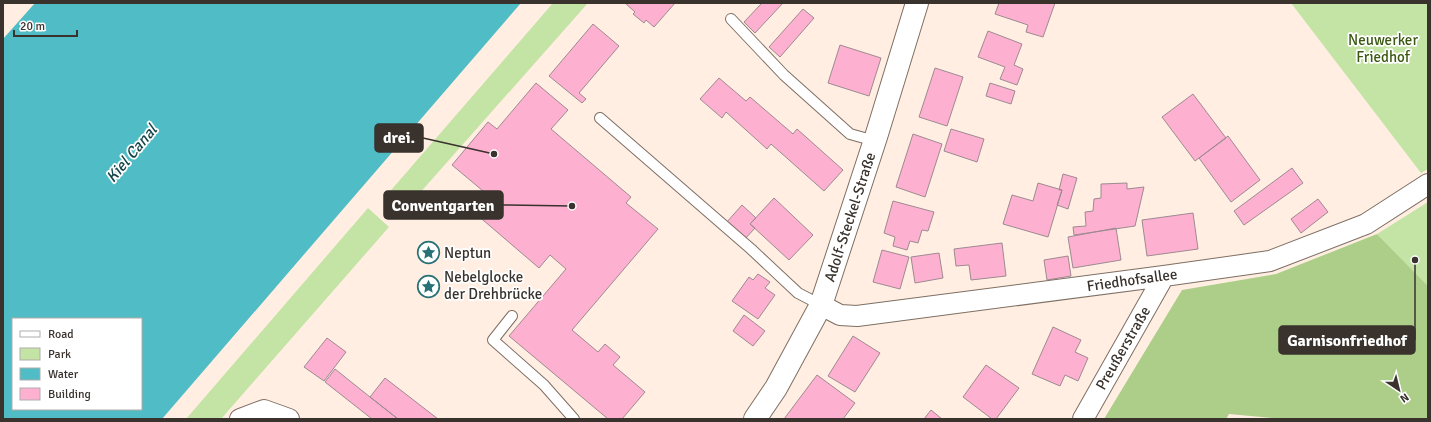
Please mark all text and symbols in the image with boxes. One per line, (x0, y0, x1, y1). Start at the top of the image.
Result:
scale bar (14, 12, 77, 38)
text: 20 m (20, 19, 45, 34)
park label: Neuwerker Friedhof (1348, 31, 1418, 66)
water label: Kiel Canal (102, 120, 163, 187)
callout: drei. (375, 124, 423, 152)
text: drei. (383, 128, 415, 148)
street label: Adolf-Steckel-Straße (821, 150, 879, 284)
callout: Conventgarten (384, 191, 503, 219)
text: Conventgarten (391, 196, 495, 216)
place icon: Neptun (416, 240, 442, 266)
place label: Neptun (444, 244, 491, 262)
street label: Friedhofsallee (1086, 265, 1178, 295)
place label: Nebelglocke der Drehbrücke (444, 268, 542, 303)
place icon: Nebelglocke der Drehbrücke (416, 273, 442, 299)
street label: Preußerstraße (1092, 303, 1154, 393)
legend (12, 318, 142, 410)
callout: Garnisonfriedhof (1279, 326, 1415, 354)
text: Road (48, 327, 74, 342)
text: Garnisonfriedhof (1287, 331, 1408, 351)
text: Park (48, 347, 71, 362)
text: Water (48, 367, 79, 382)
north arrow (1379, 370, 1419, 410)
text: Building (48, 387, 91, 402)
text: N (1398, 390, 1411, 405)

